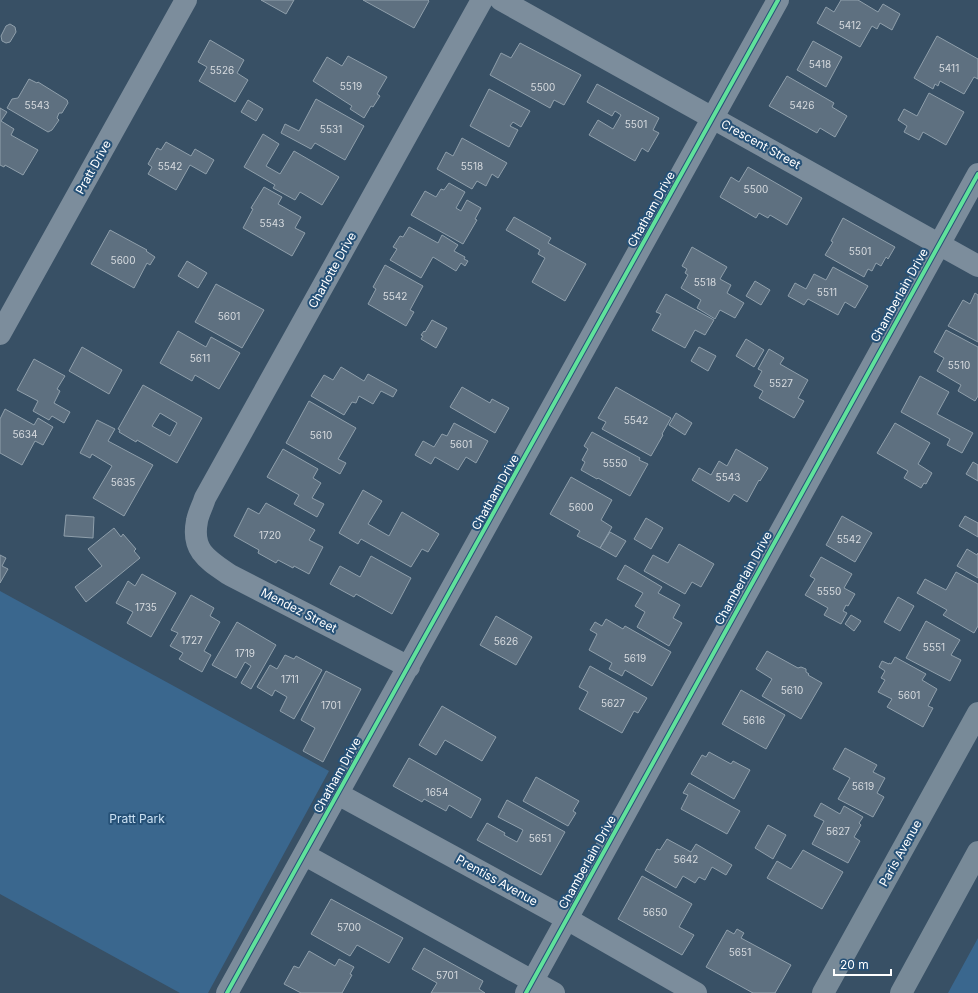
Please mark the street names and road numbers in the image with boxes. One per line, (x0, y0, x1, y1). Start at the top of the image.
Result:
street label: Crescent Street (719, 116, 803, 172)
street label: Pratt Drive (72, 137, 114, 197)
street label: Chatham Drive (624, 169, 678, 249)
street label: Charlotte Drive (305, 229, 359, 311)
street label: Chamberlain Drive (867, 245, 931, 345)
street label: Chatham Drive (468, 452, 522, 532)
street label: Chamberlain Drive (711, 528, 775, 628)
street label: Mendez Street (259, 584, 339, 636)
street label: Chatham Drive (310, 735, 364, 815)
street label: Chamberlain Drive (555, 812, 619, 912)
street label: Paris Avenue (876, 817, 924, 889)
street label: Prentiss Avenue (454, 851, 540, 909)

